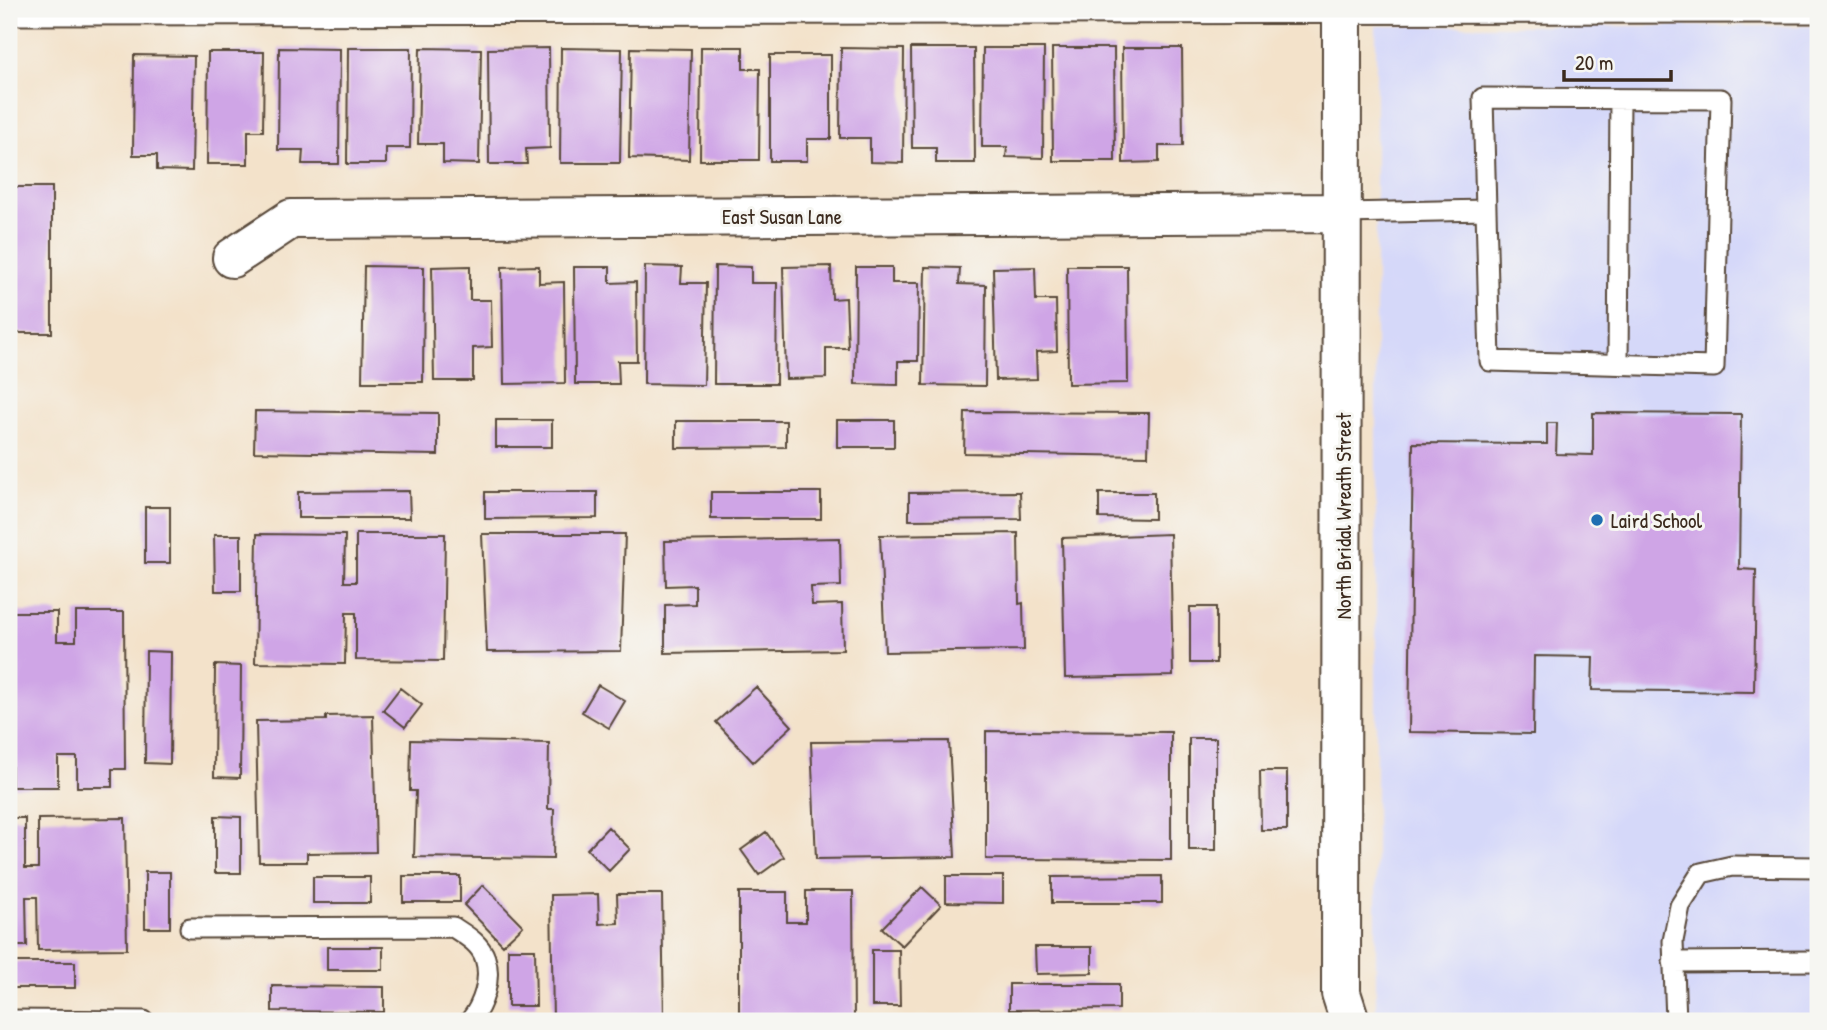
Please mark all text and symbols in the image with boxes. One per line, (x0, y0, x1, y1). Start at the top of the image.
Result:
scale bar (1564, 38, 1671, 82)
text: 20 m (1575, 48, 1613, 77)
street label: East Susan Lane (722, 202, 842, 231)
street label: North Bridal Wreath Street (1329, 412, 1358, 619)
place label: Laird School (1611, 506, 1702, 535)
marker: Laird School (1589, 512, 1605, 528)

